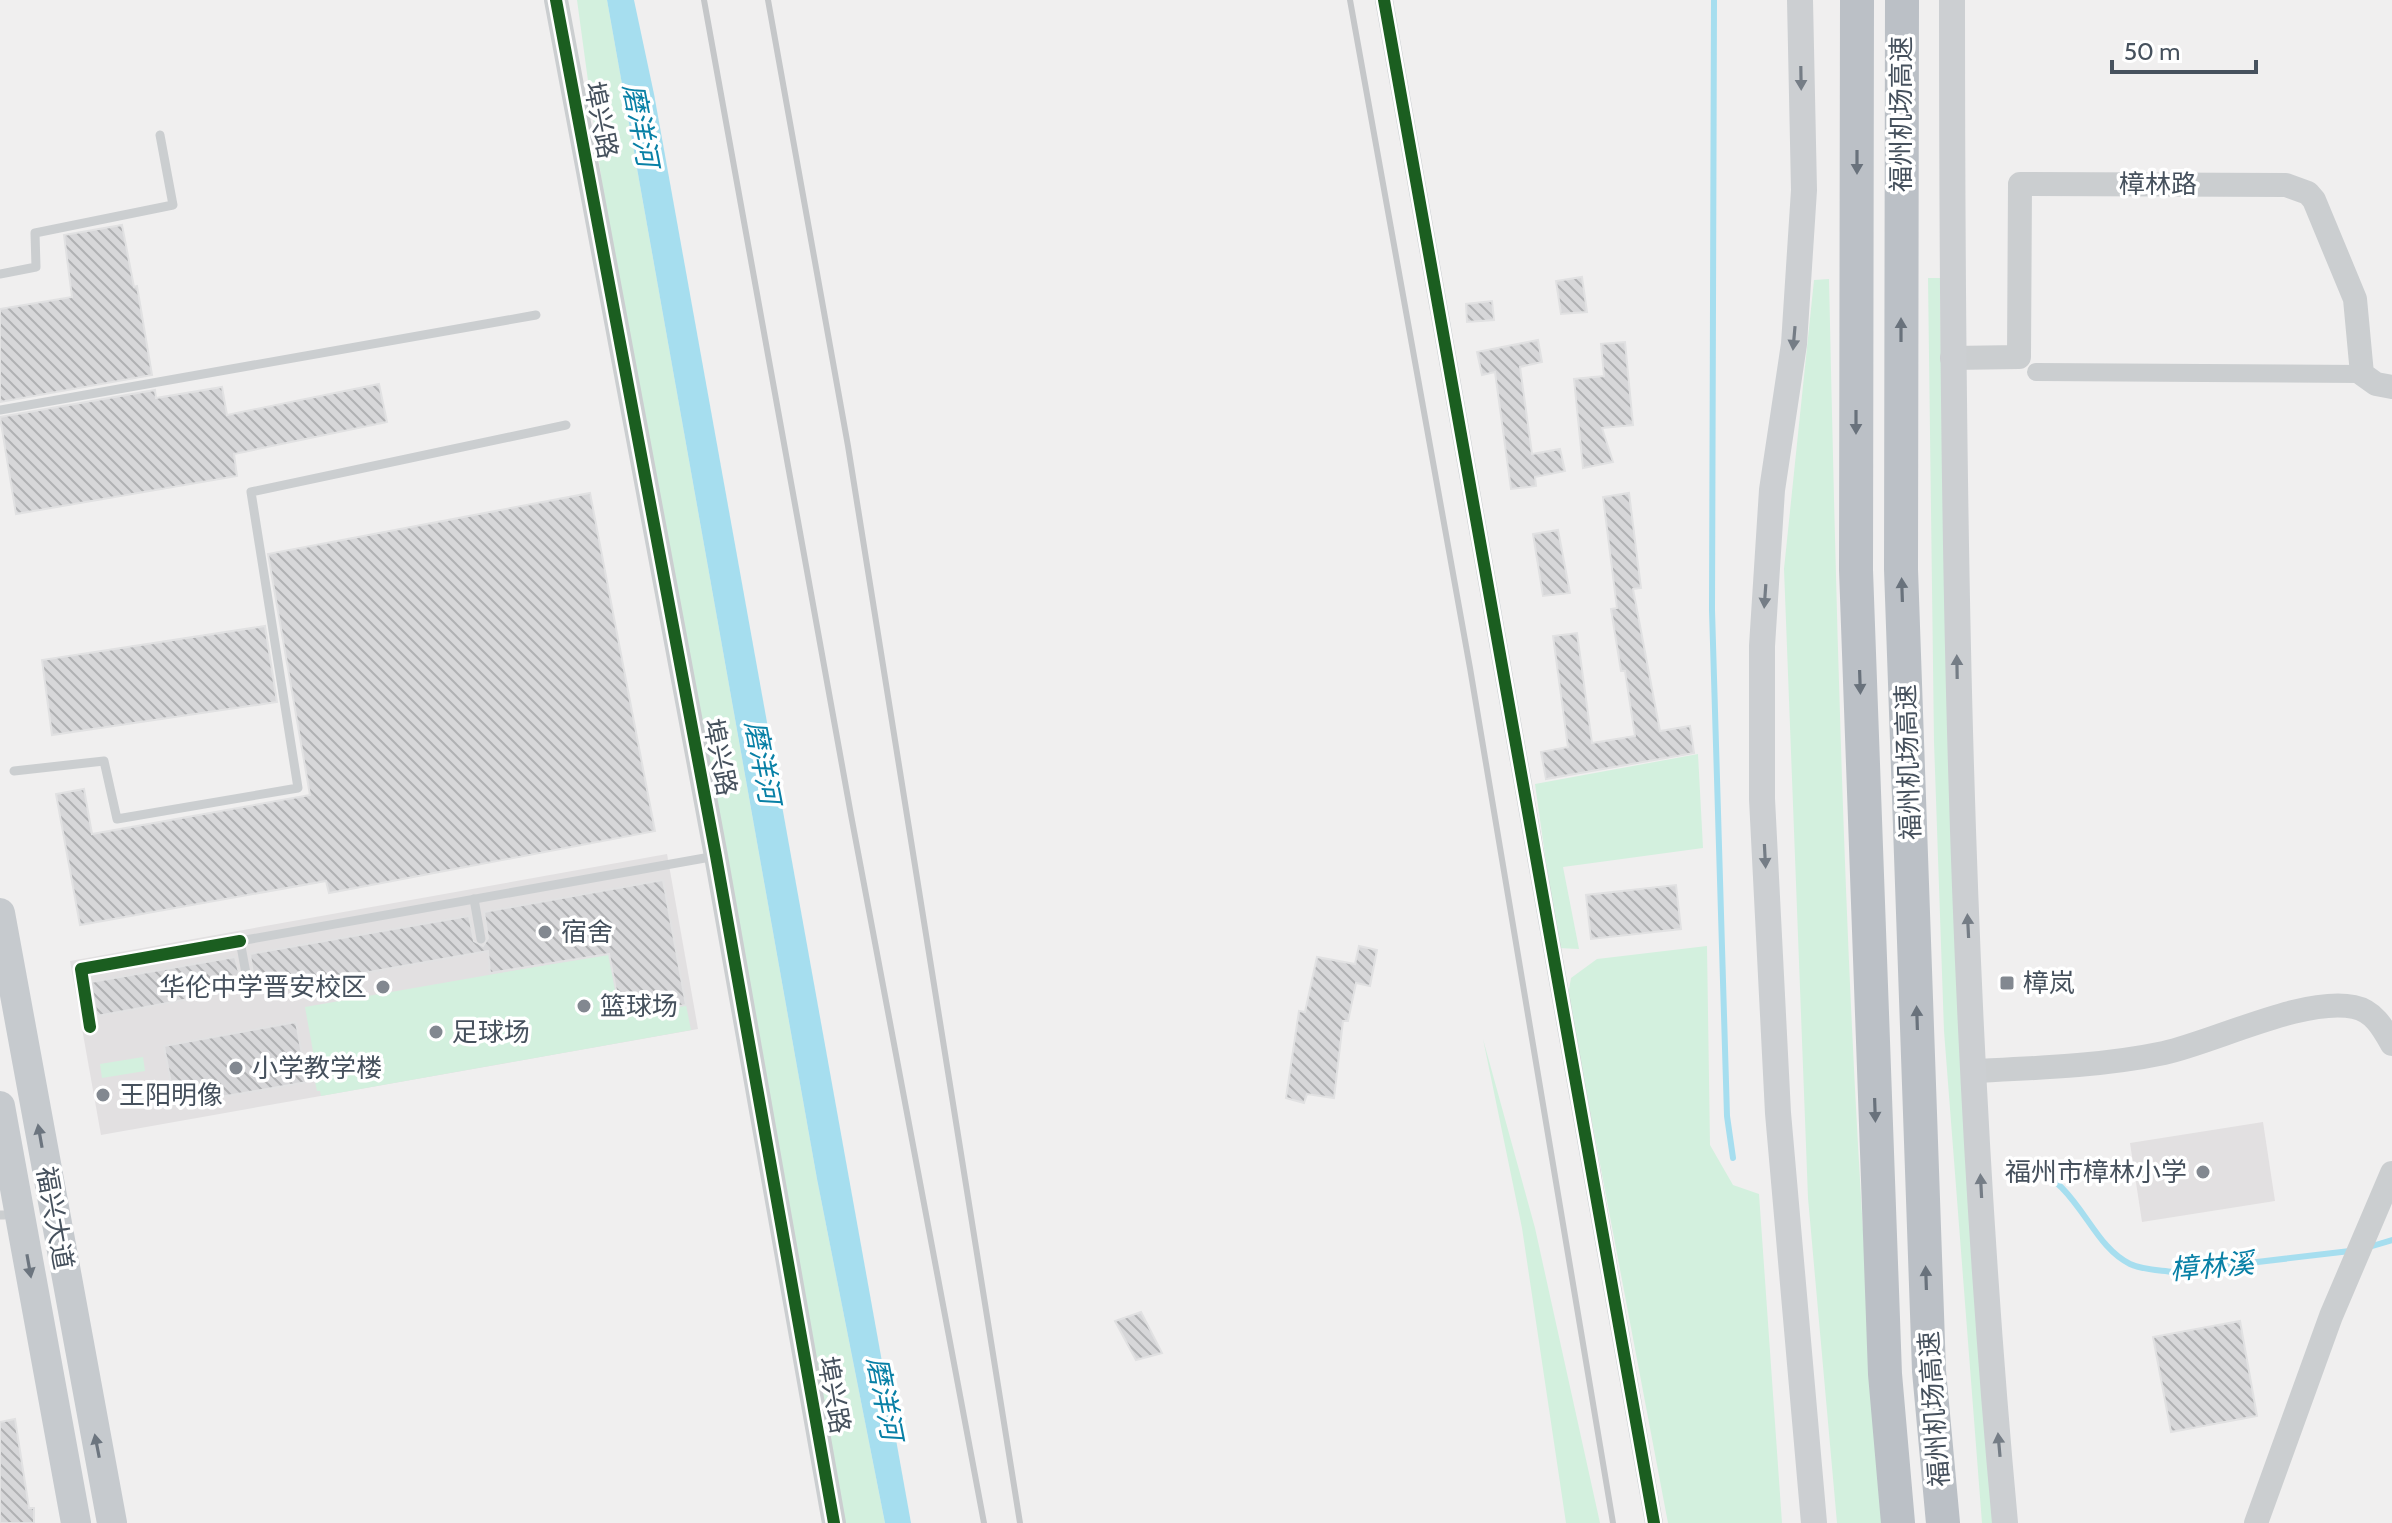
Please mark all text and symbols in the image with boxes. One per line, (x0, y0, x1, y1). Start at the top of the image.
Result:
scale bar (2112, 24, 2256, 74)
street label: 福州机场高速 (1885, 36, 1917, 192)
text: 50 m (2124, 37, 2180, 66)
one-way arrow (1795, 66, 1808, 91)
street label: 埠兴路 (578, 79, 624, 161)
water label: 磨洋河 (616, 81, 667, 174)
one-way arrow (1851, 150, 1863, 175)
street label: 樟林路 (2119, 168, 2197, 200)
one-way arrow (1895, 317, 1907, 342)
one-way arrow (1787, 326, 1800, 351)
one-way arrow (1850, 410, 1862, 435)
one-way arrow (1895, 577, 1908, 602)
one-way arrow (1758, 584, 1771, 609)
one-way arrow (1950, 654, 1963, 679)
one-way arrow (1853, 670, 1866, 695)
street label: 福州机场高速 (1889, 683, 1927, 841)
street label: 埠兴路 (697, 716, 743, 798)
water label: 磨洋河 (738, 718, 789, 811)
one-way arrow (1758, 844, 1771, 869)
one-way arrow (1961, 913, 1974, 938)
place label: 宿舍 (561, 916, 613, 948)
marker: 宿舍 (536, 923, 554, 941)
place label: 樟岚 (2023, 967, 2075, 999)
place label: 华伦中学晋安校区 (159, 971, 367, 1003)
marker: 樟岚 (1998, 974, 2016, 992)
marker: 华伦中学晋安校区 (374, 978, 392, 996)
place label: 篮球场 (600, 990, 678, 1022)
marker: 篮球场 (575, 997, 593, 1015)
one-way arrow (1910, 1005, 1923, 1030)
place label: 足球场 (452, 1016, 530, 1048)
marker: 足球场 (427, 1023, 445, 1041)
place label: 小学教学楼 (252, 1052, 382, 1084)
marker: 小学教学楼 (227, 1059, 245, 1077)
place label: 王阳明像 (119, 1079, 223, 1111)
marker: 王阳明像 (94, 1086, 112, 1104)
one-way arrow (1869, 1098, 1882, 1123)
one-way arrow (33, 1123, 45, 1148)
place label: 福州市樟林小学 (2005, 1156, 2187, 1188)
marker: 福州市樟林小学 (2194, 1163, 2212, 1181)
street label: 福兴大道 (30, 1164, 80, 1272)
one-way arrow (1974, 1173, 1987, 1198)
water label: 樟林溪 (2169, 1245, 2258, 1287)
one-way arrow (23, 1254, 35, 1279)
one-way arrow (1920, 1265, 1933, 1290)
street label: 福州机场高速 (1913, 1330, 1955, 1488)
street label: 埠兴路 (811, 1354, 857, 1436)
water label: 磨洋河 (860, 1354, 911, 1447)
one-way arrow (1992, 1432, 2005, 1457)
one-way arrow (91, 1434, 103, 1459)

